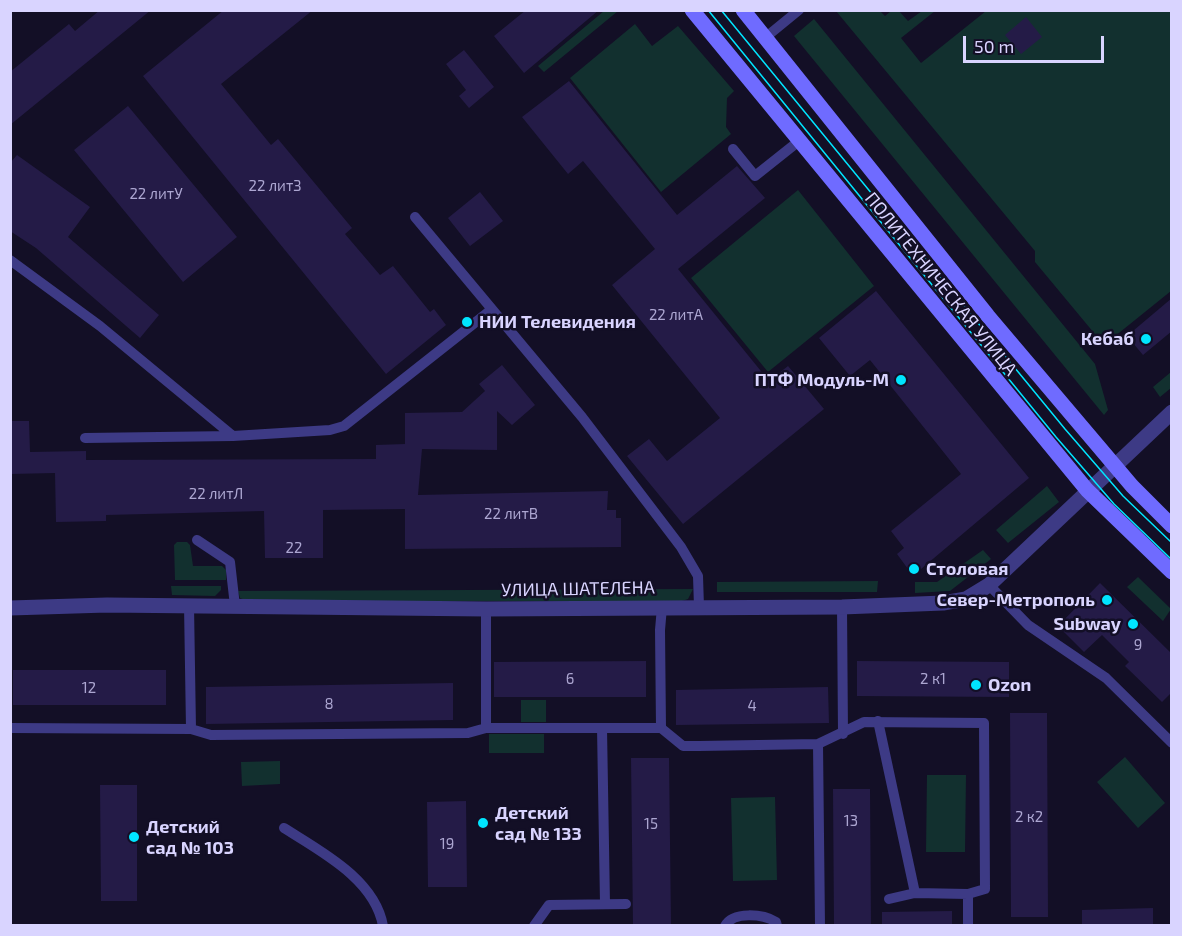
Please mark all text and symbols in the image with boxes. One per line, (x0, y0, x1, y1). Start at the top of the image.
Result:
scale bar (966, 24, 1107, 62)
text: 50 m (974, 35, 1014, 57)
house number: 22 литЗ (248, 177, 302, 195)
house number: 22 литУ (129, 185, 183, 203)
street label: ПОЛИТЕХНИЧЕСКАЯ УЛИЦА (860, 188, 1022, 380)
house number: 22 литА (649, 306, 703, 324)
place label: НИИ Телевидения (479, 311, 636, 333)
marker: НИИ Телевидения (460, 315, 474, 329)
place label: Кебаб (1081, 328, 1134, 350)
marker: Кебаб (1139, 332, 1153, 346)
place label: ПТФ Модуль-М (755, 369, 889, 391)
marker: ПТФ Модуль-М (894, 373, 908, 387)
house number: 22 литЛ (189, 485, 243, 503)
house number: 22 литВ (484, 505, 538, 523)
house number: 22 (286, 539, 302, 557)
place label: Столовая (926, 558, 1008, 580)
marker: Столовая (907, 562, 921, 576)
street label: УЛИЦА ШАТЕЛЕНА (501, 577, 655, 601)
place label: Север-Метрополь (937, 589, 1095, 611)
marker: Север-Метрополь (1100, 593, 1114, 607)
place label: Subway (1054, 613, 1121, 635)
marker: Subway (1126, 617, 1140, 631)
house number: 9 (1134, 636, 1142, 654)
house number: 6 (566, 670, 574, 688)
house number: 2 к1 (920, 670, 946, 688)
place label: Ozon (988, 674, 1031, 696)
marker: Ozon (969, 678, 983, 692)
house number: 12 (82, 679, 96, 697)
house number: 8 (324, 695, 334, 713)
house number: 4 (747, 697, 757, 715)
place label: Детский сад № 133 (495, 802, 582, 844)
house number: 2 к2 (1015, 808, 1043, 826)
house number: 13 (844, 812, 858, 830)
house number: 15 (644, 815, 658, 833)
place label: Детский сад № 103 (146, 816, 234, 858)
marker: Детский сад № 133 (476, 816, 490, 830)
marker: Детский сад № 103 (127, 830, 141, 844)
house number: 19 (440, 835, 454, 853)

